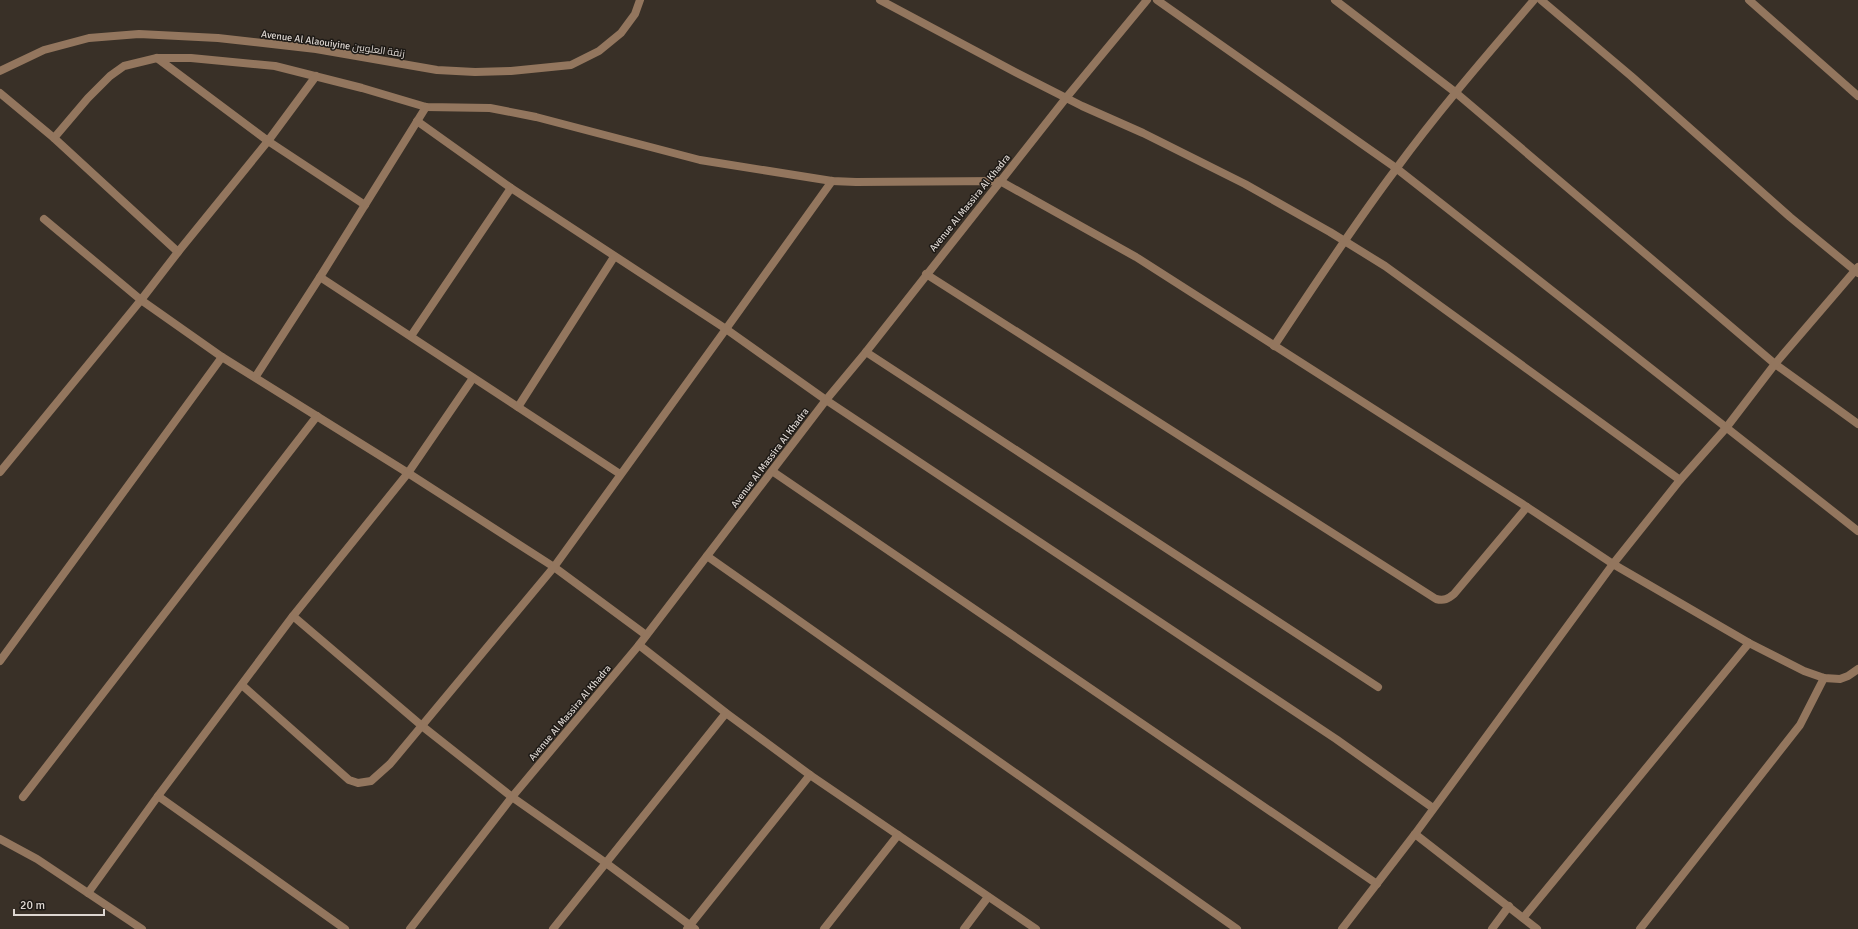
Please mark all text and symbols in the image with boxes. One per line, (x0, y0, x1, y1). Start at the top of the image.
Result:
street label: Avenue Al Alaouiyine زنقة العلويين (260, 28, 406, 60)
street label: Avenue Al Massira Al Khadra (927, 152, 1013, 254)
street label: Avenue Al Massira Al Khadra (729, 406, 811, 510)
street label: Avenue Al Massira Al Khadra (526, 663, 614, 763)
scale bar (14, 891, 104, 917)
text: 20 m (20, 898, 45, 913)

